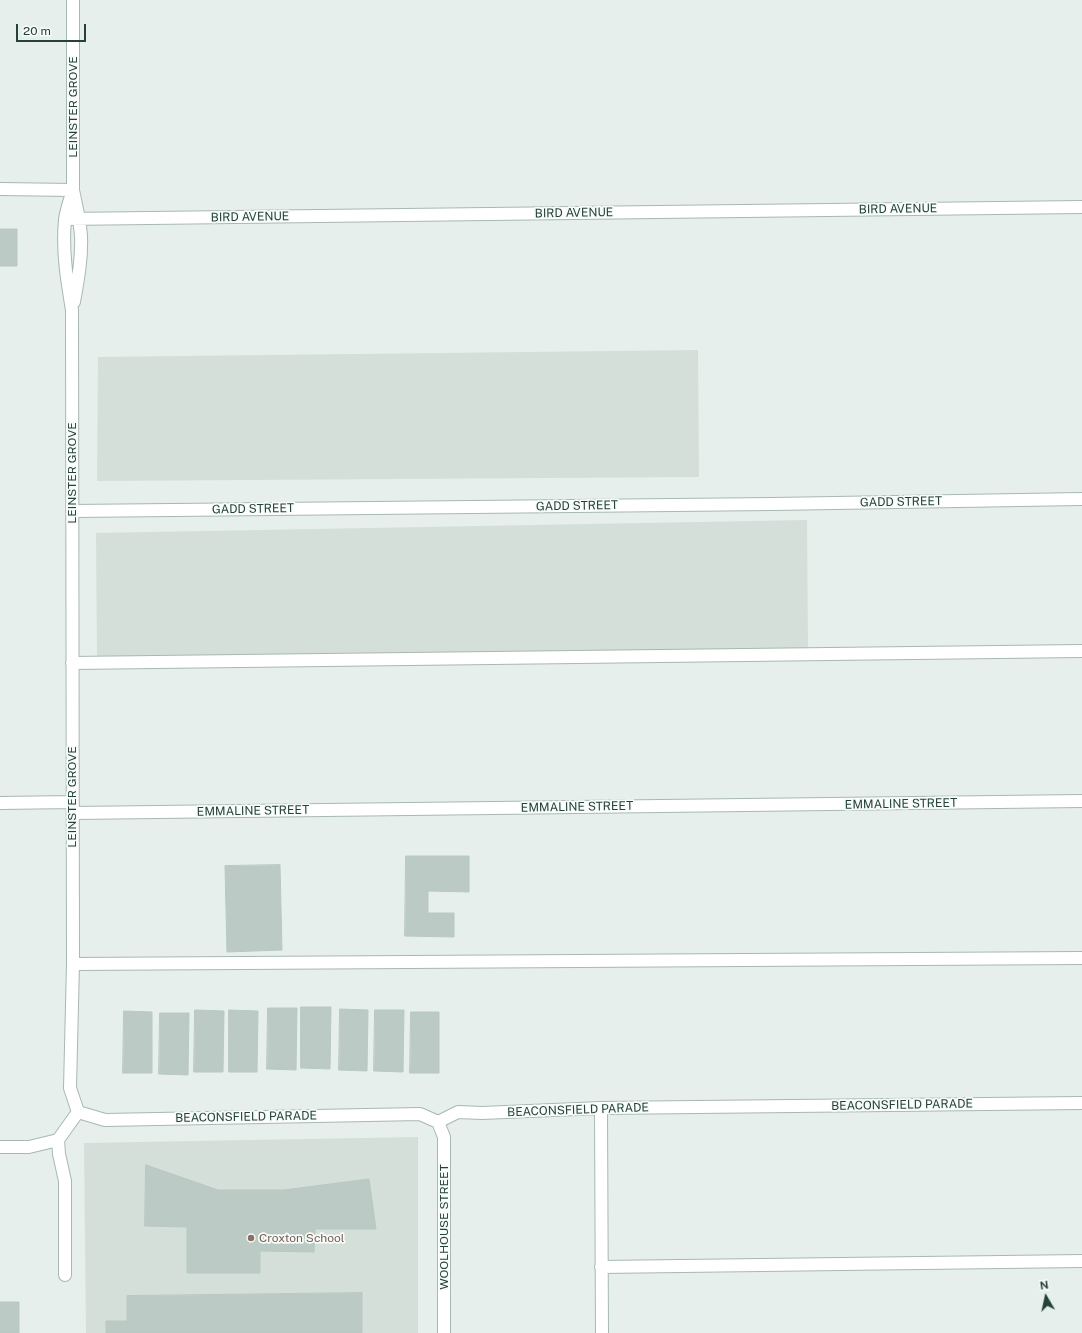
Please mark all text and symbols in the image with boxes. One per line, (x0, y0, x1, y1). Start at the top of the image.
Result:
scale bar (18, 16, 88, 42)
text: 20 m (23, 24, 51, 38)
street label: LEINSTER GROVE (66, 56, 80, 158)
street label: BIRD AVENUE (859, 201, 937, 217)
street label: BIRD AVENUE (535, 205, 613, 221)
street label: BIRD AVENUE (211, 209, 289, 225)
street label: LEINSTER GROVE (65, 422, 79, 524)
street label: GADD STREET (860, 494, 942, 510)
street label: GADD STREET (536, 498, 618, 514)
street label: GADD STREET (212, 501, 294, 517)
street label: LEINSTER GROVE (65, 746, 79, 848)
street label: EMMALINE STREET (845, 796, 957, 812)
street label: EMMALINE STREET (521, 799, 633, 815)
street label: EMMALINE STREET (197, 803, 309, 819)
street label: BEACONSFIELD PARADE (831, 1097, 973, 1113)
street label: BEACONSFIELD PARADE (507, 1100, 649, 1120)
street label: BEACONSFIELD PARADE (175, 1109, 317, 1125)
street label: WOOLHOUSE STREET (437, 1164, 451, 1290)
place label: Croxton School (259, 1231, 344, 1245)
marker: Croxton School (246, 1233, 256, 1243)
north arrow (1026, 1277, 1066, 1317)
text: N (1039, 1279, 1049, 1292)

